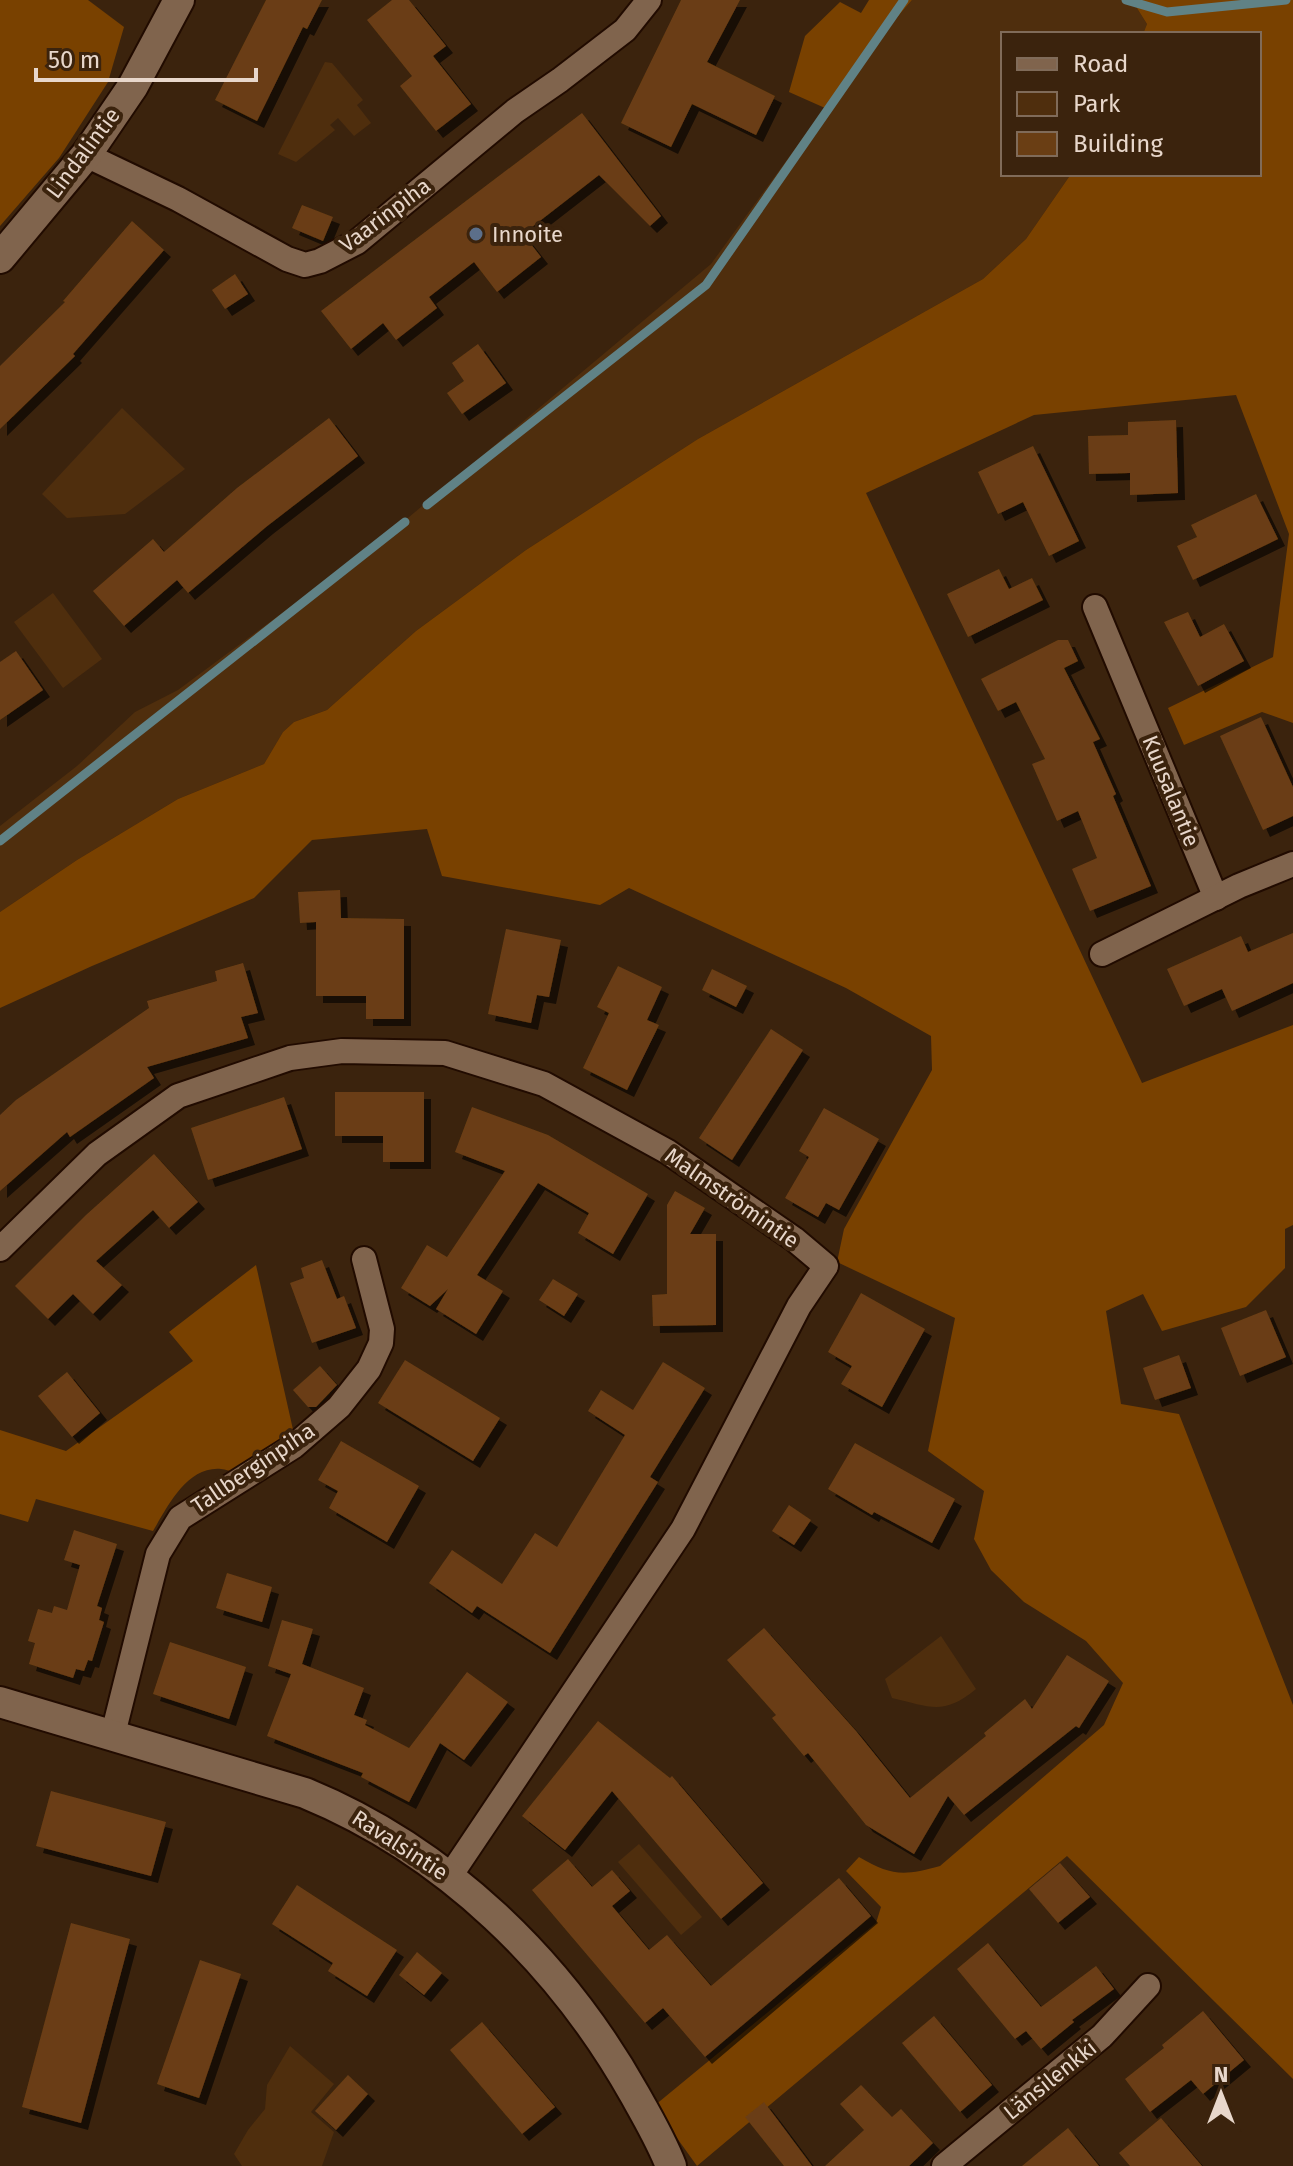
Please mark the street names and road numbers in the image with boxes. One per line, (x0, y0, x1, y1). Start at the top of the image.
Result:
street label: Lindalintie (40, 102, 126, 204)
street label: Vaarinpiha (334, 172, 436, 258)
street label: Kuusalantie (1136, 731, 1206, 851)
street label: Malmströmintie (660, 1142, 804, 1254)
street label: Tallberginpiha (186, 1417, 320, 1519)
street label: Ravalsintie (347, 1804, 453, 1886)
street label: Länsilenkki (998, 2034, 1102, 2126)

